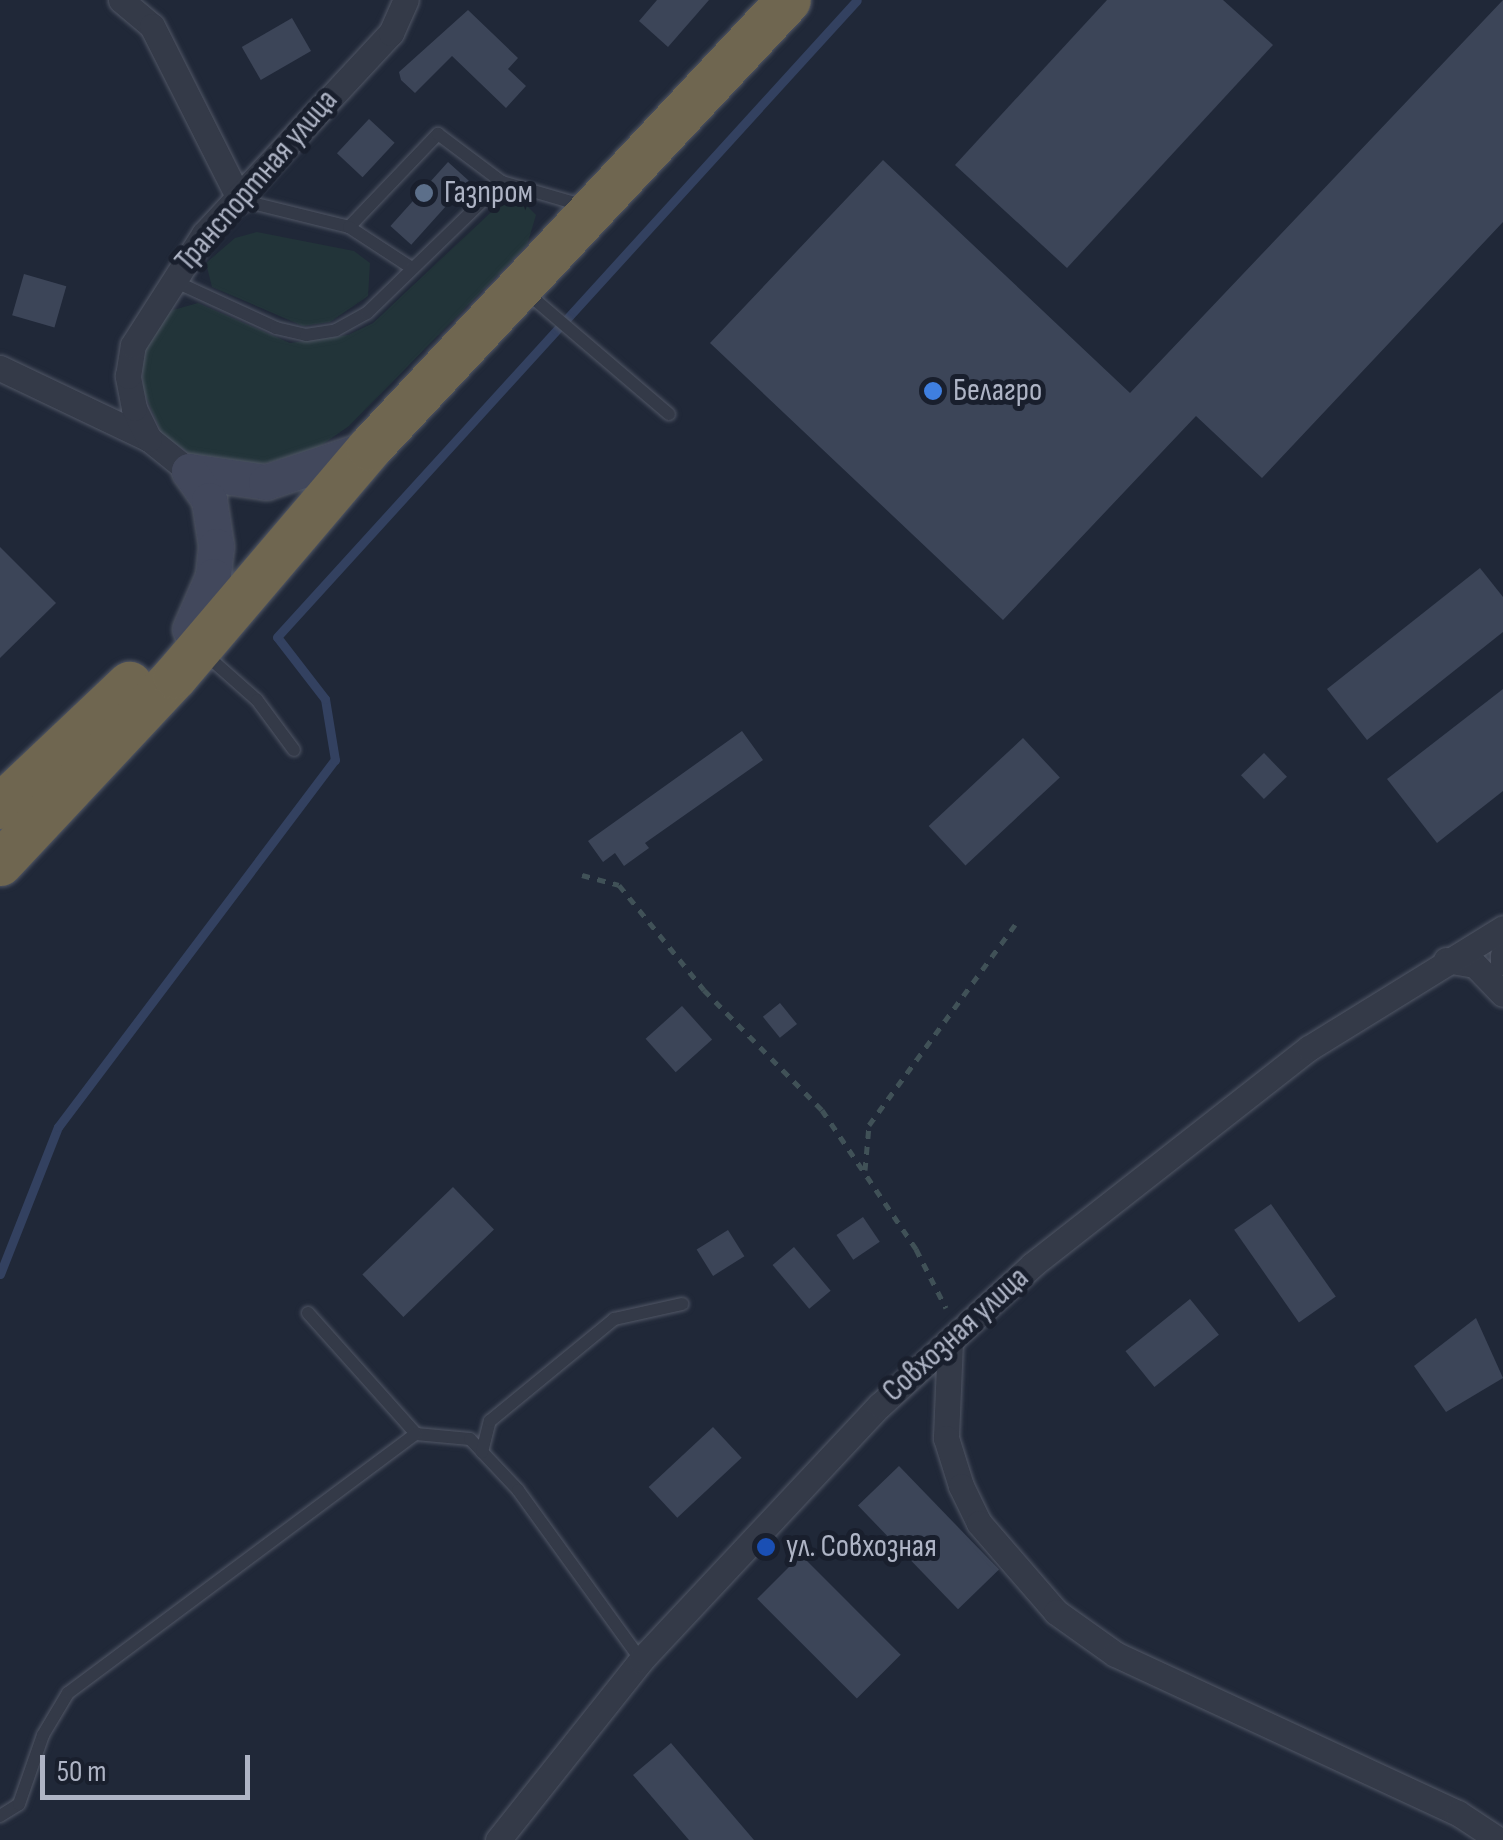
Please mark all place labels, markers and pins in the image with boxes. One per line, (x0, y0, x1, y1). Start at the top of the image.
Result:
place label: Газпром (444, 174, 533, 212)
marker: Газпром (413, 182, 435, 204)
place label: Белагро (953, 372, 1042, 410)
marker: Белагро (922, 380, 944, 402)
place label: ул. Совхозная (786, 1528, 937, 1566)
marker: ул. Совхозная (755, 1536, 777, 1558)

